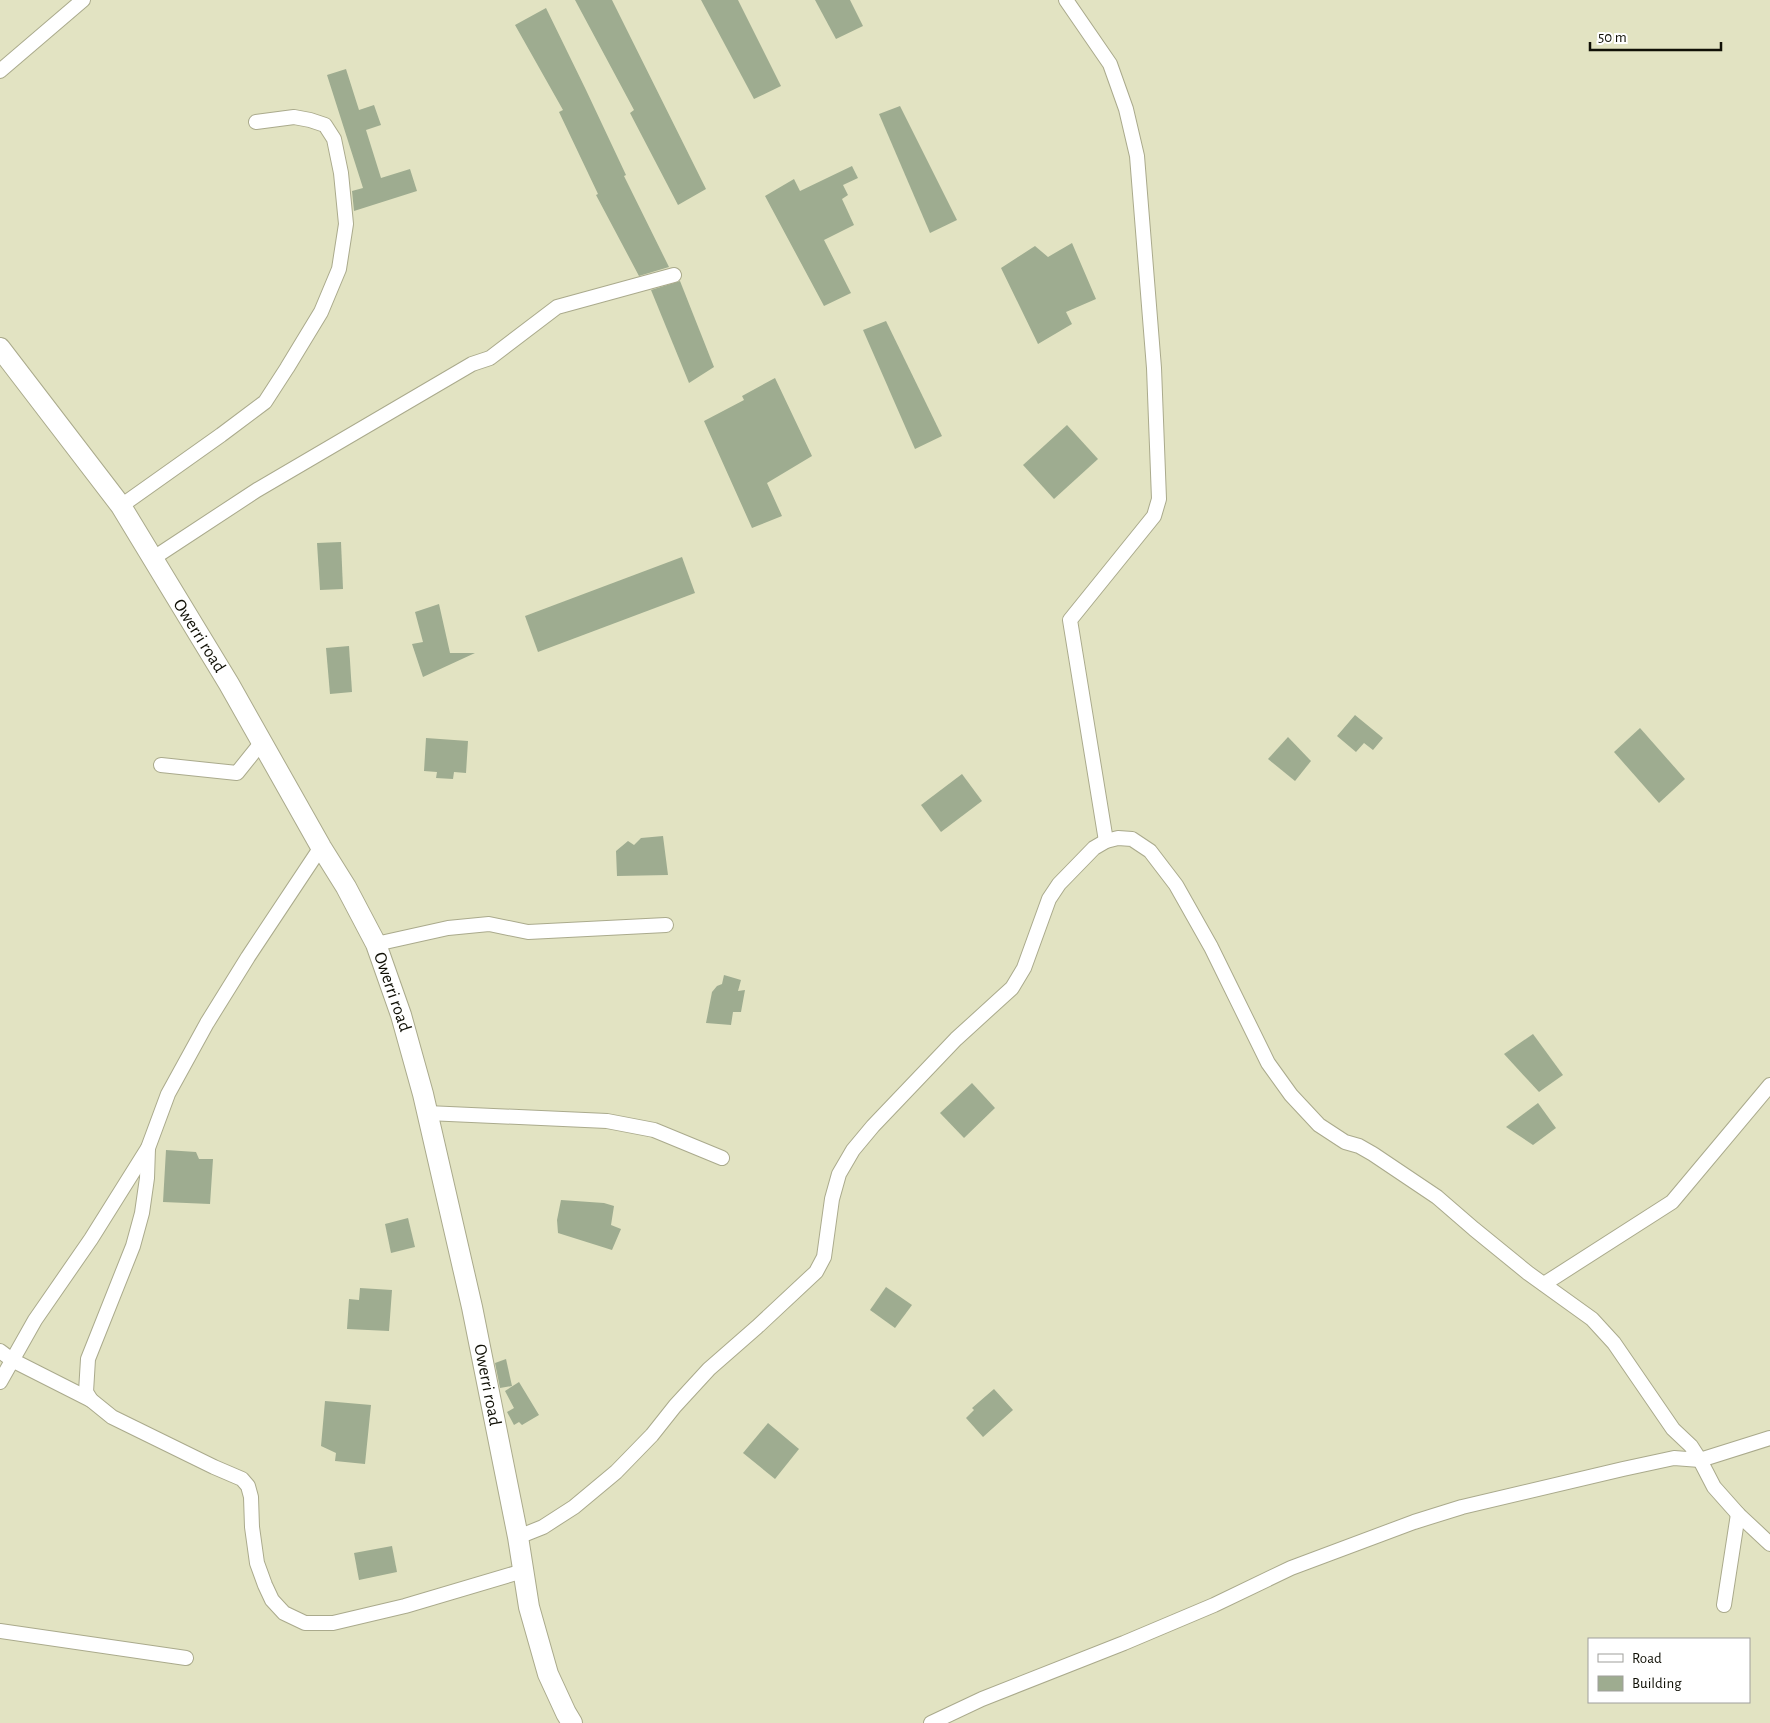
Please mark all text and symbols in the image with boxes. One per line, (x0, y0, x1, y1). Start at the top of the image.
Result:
scale bar (1590, 20, 1721, 52)
text: 50 m (1598, 30, 1627, 45)
street label: Owerri road (169, 596, 229, 676)
street label: Owerri road (370, 950, 414, 1034)
street label: Owerri road (470, 1343, 504, 1427)
legend (1588, 1638, 1750, 1703)
text: Road (1632, 1651, 1662, 1666)
text: Building (1632, 1676, 1682, 1691)

